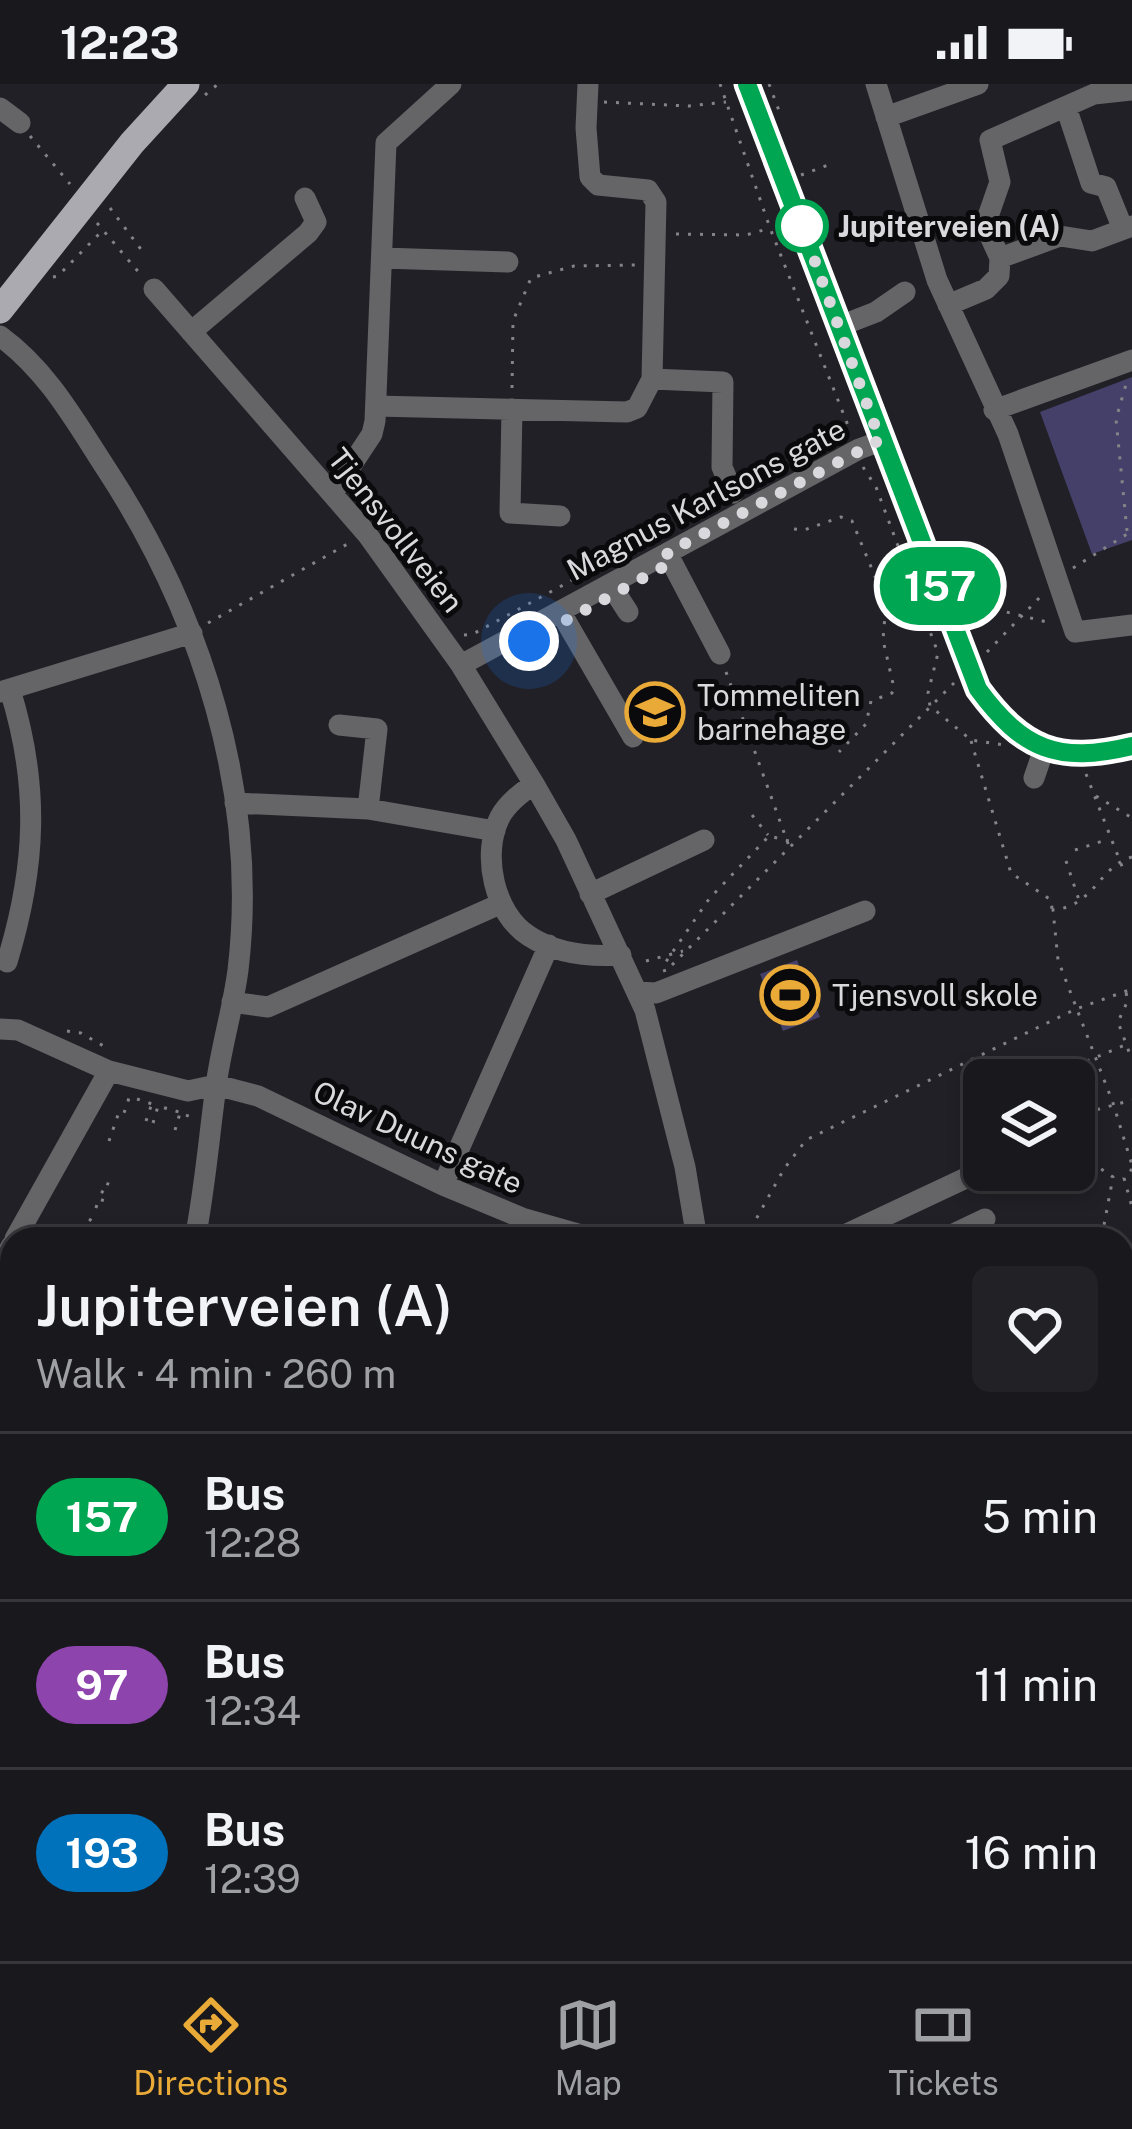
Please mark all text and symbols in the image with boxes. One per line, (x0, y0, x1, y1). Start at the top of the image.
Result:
text: 12:23 (60, 16, 179, 69)
marker: Jupiterveien (A) (777, 201, 827, 251)
place label: Jupiterveien (A) (838, 208, 1061, 244)
street label: Magnus Karlsons gate (561, 410, 851, 588)
street label: Tjensvollveien (321, 441, 471, 619)
line badge: 157 (871, 547, 1009, 625)
text: 157 (904, 561, 976, 610)
your location (499, 611, 559, 671)
place label: Tommeliten barnehage (697, 677, 861, 747)
school or university icon: Tommeliten barnehage (624, 681, 686, 743)
sports icon: Tjensvoll skole (759, 964, 821, 1026)
place label: Tjensvoll skole (832, 977, 1038, 1013)
map controls (963, 1059, 1095, 1191)
button: layers (963, 1059, 1095, 1191)
street label: Olav Duuns gate (308, 1073, 528, 1201)
button: heart (972, 1266, 1098, 1392)
text: Jupiterveien (A) (36, 1272, 453, 1339)
text: Walk · 4 min · 260 m (36, 1351, 396, 1397)
text: Bus (204, 1467, 285, 1520)
text: 5 min (982, 1490, 1098, 1543)
text: 157 (66, 1492, 138, 1541)
text: 12:28 (204, 1520, 301, 1566)
text: Bus (204, 1635, 285, 1688)
text: 11 min (974, 1658, 1098, 1711)
text: 97 (75, 1660, 129, 1709)
text: 12:34 (204, 1688, 301, 1734)
text: Bus (204, 1803, 285, 1856)
text: 16 min (964, 1826, 1098, 1879)
text: 193 (65, 1828, 139, 1877)
text: 12:39 (204, 1856, 301, 1902)
tab: Directions (133, 1992, 288, 2102)
tab: Map (555, 1992, 622, 2102)
tab: Tickets (888, 1992, 999, 2102)

